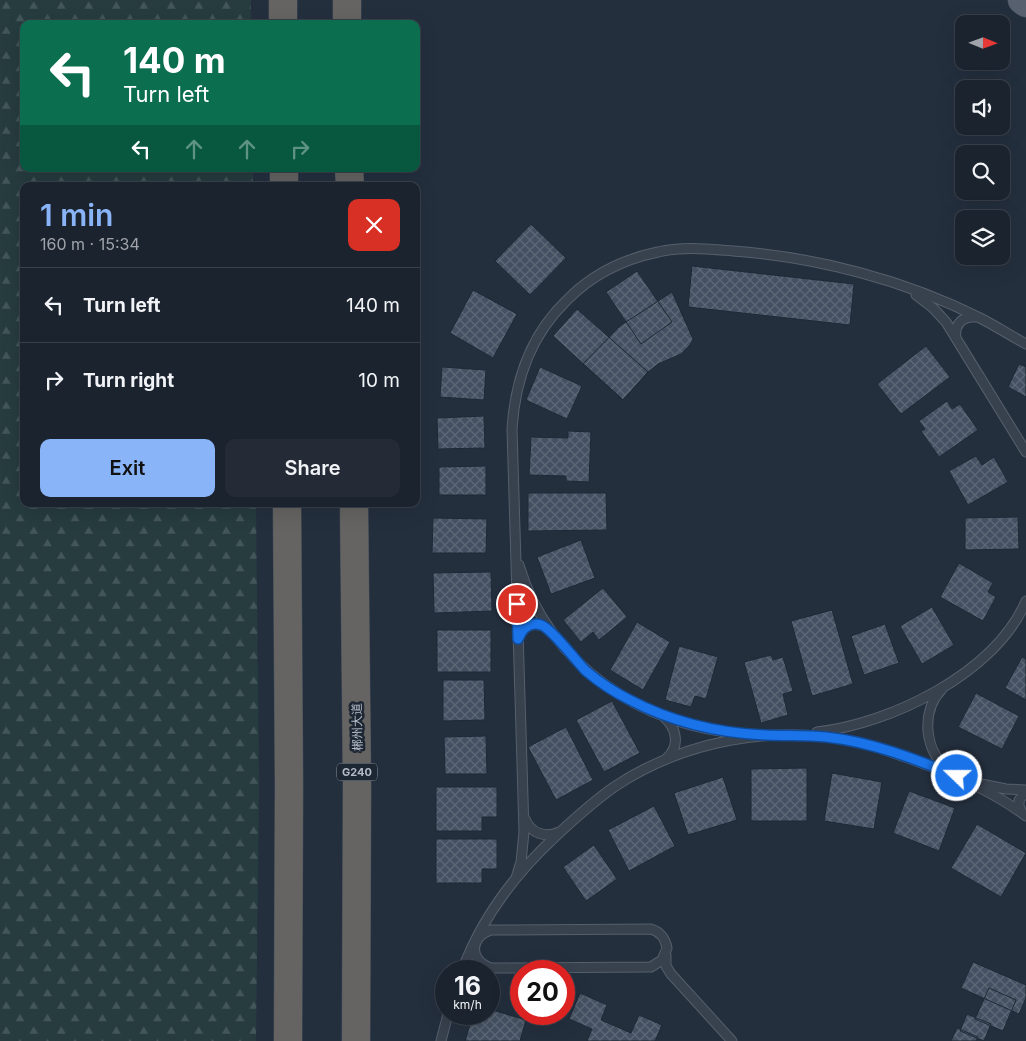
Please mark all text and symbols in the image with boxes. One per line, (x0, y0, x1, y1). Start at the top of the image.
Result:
north arrow (955, 15, 1010, 70)
map controls (955, 15, 1010, 265)
text: 140 m (123, 39, 226, 81)
icon: left (40, 40, 105, 105)
button: sound (955, 80, 1010, 135)
text: Turn left (123, 81, 209, 107)
icon: left (127, 135, 155, 163)
icon: ahead (180, 135, 208, 163)
icon: ahead (233, 135, 261, 163)
icon: right (286, 135, 314, 163)
button: search (955, 145, 1010, 200)
text: 1 min (40, 197, 113, 233)
button: close (348, 199, 400, 251)
button: layers (955, 210, 1010, 265)
text: 160 m · 15:34 (40, 234, 140, 254)
icon: left (40, 291, 68, 319)
text: Turn left (83, 294, 161, 317)
text: 140 m (346, 294, 400, 317)
icon: right (40, 366, 68, 394)
text: Turn right (83, 369, 174, 392)
text: 10 m (358, 369, 400, 392)
button: Exit (40, 439, 215, 497)
button: Share (225, 439, 400, 497)
pin (496, 583, 538, 625)
icon: arrive (503, 590, 531, 618)
street label: 郴州大道 (349, 703, 365, 751)
position arrow (930, 749, 982, 801)
road number: G240 (337, 764, 377, 780)
speed limit sign: 20 (510, 960, 575, 1025)
text: 16 (454, 971, 481, 1001)
text: km/h (453, 997, 482, 1012)

